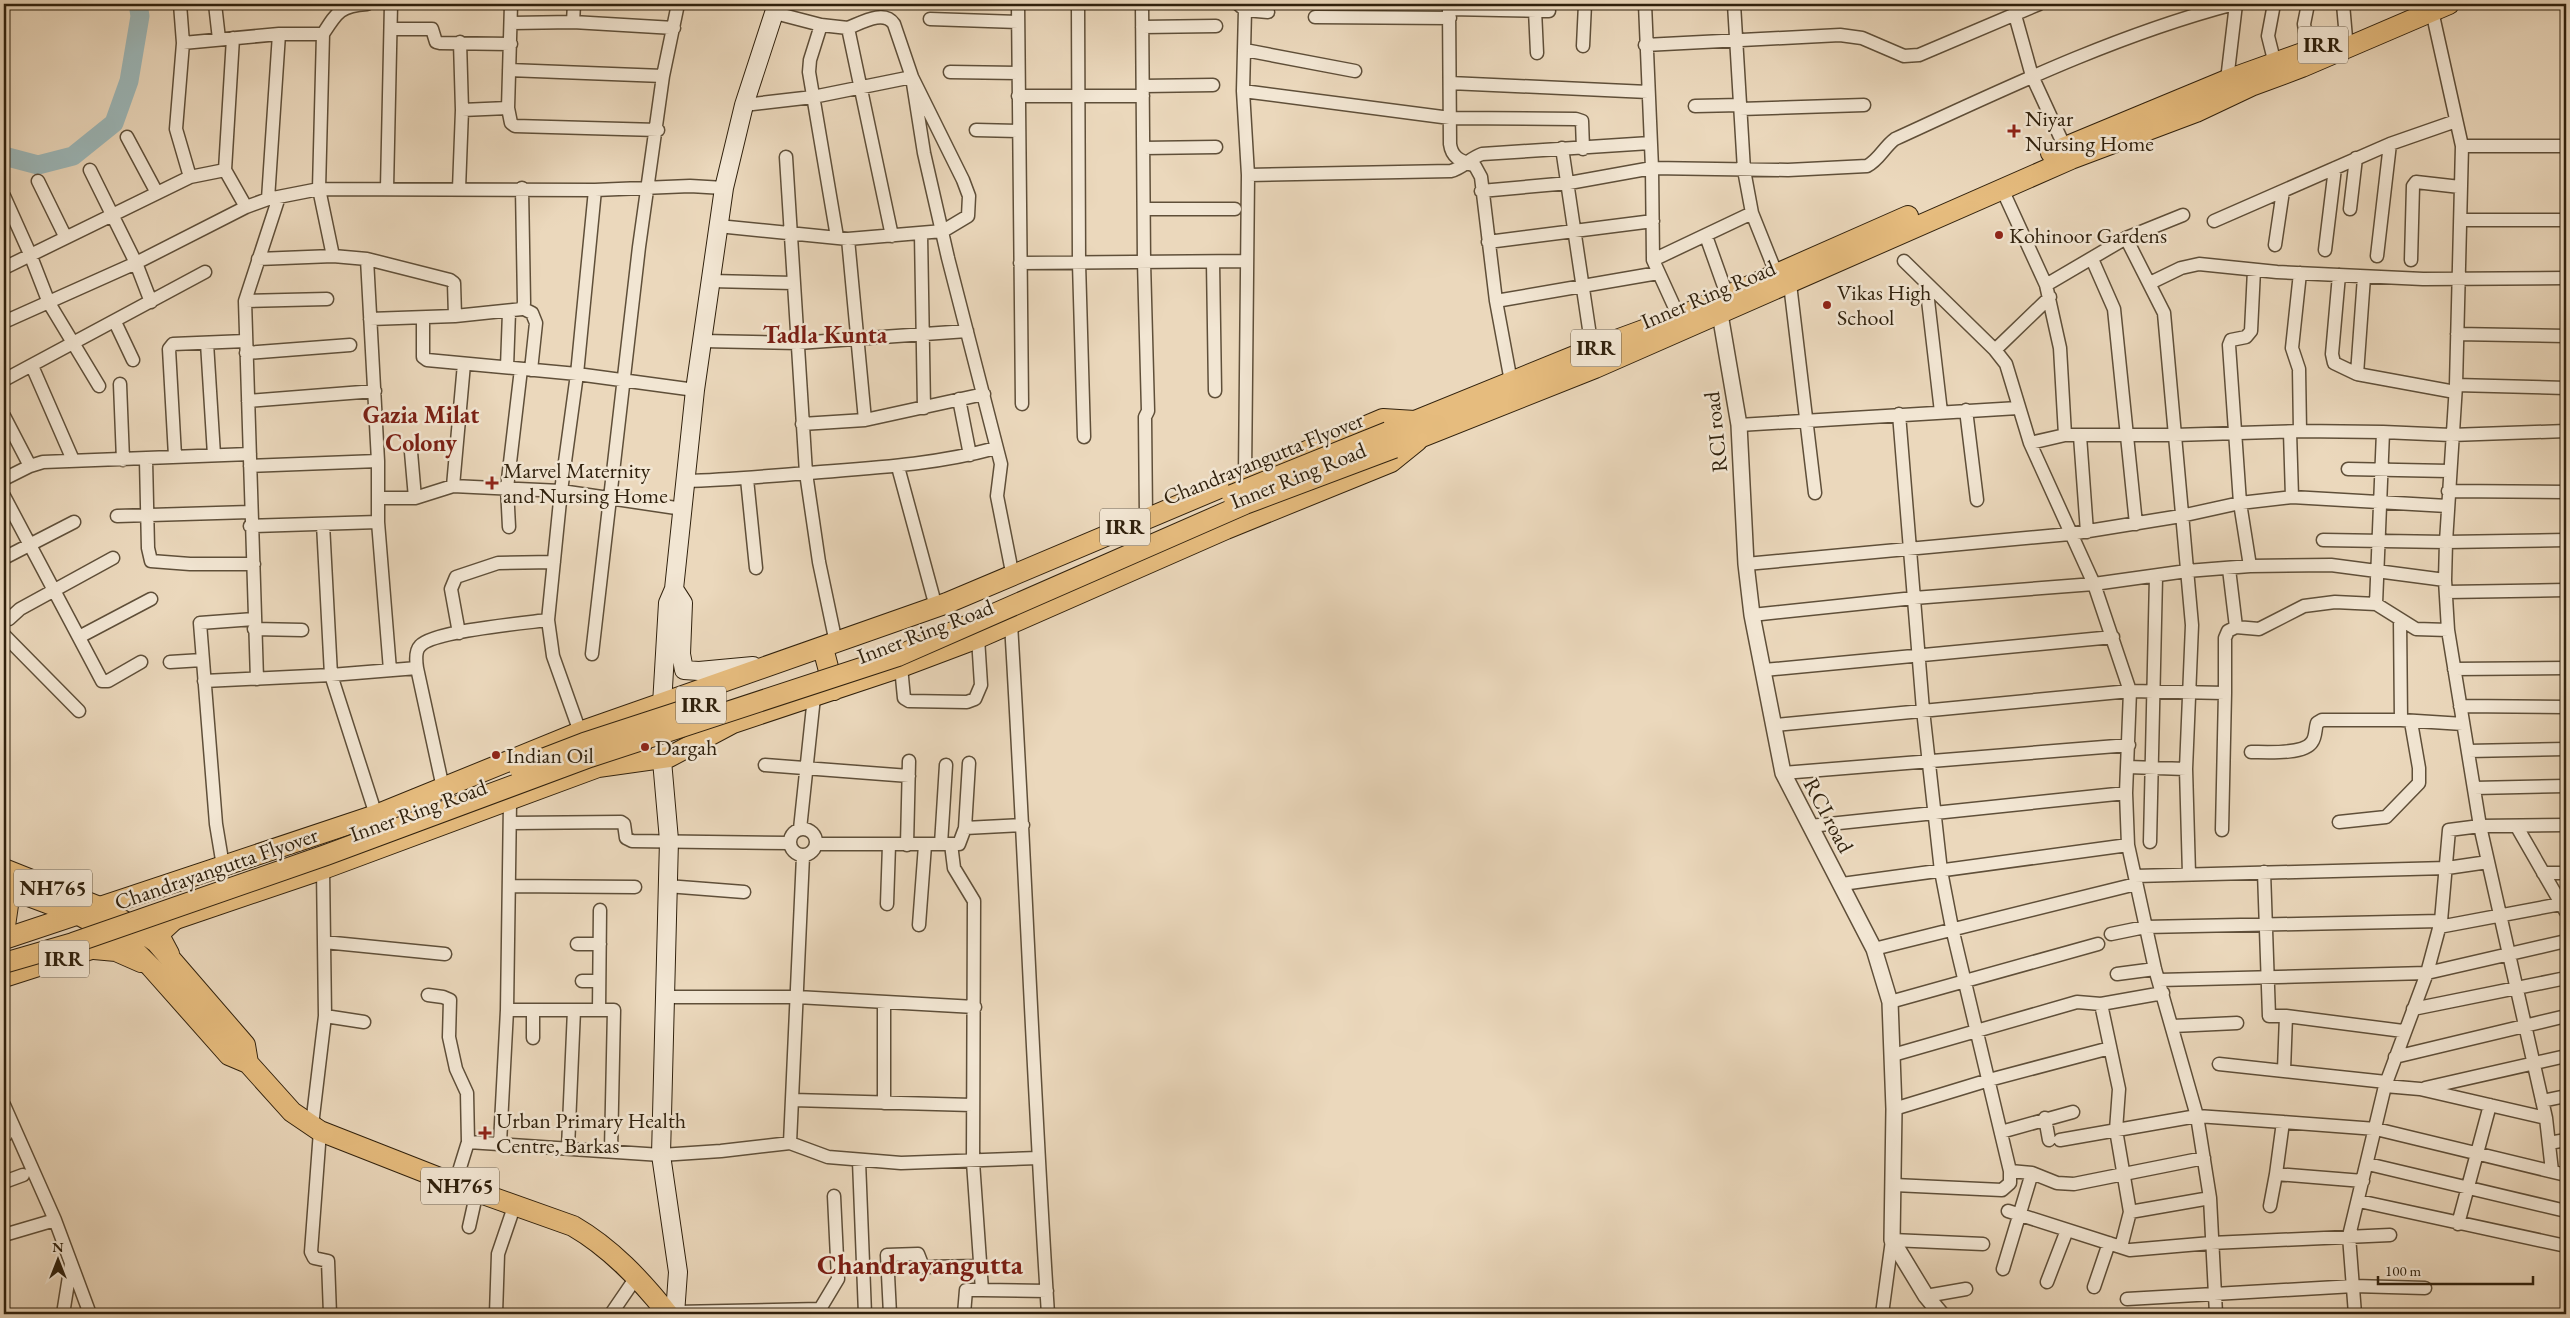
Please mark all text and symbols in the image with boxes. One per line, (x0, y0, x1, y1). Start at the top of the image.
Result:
road number: IRR (2298, 26, 2348, 64)
place label: Niyar Nursing Home (2025, 104, 2154, 158)
marker: Niyar Nursing Home (2007, 124, 2021, 138)
place label: Kohinoor Gardens (2009, 221, 2167, 250)
marker: Kohinoor Gardens (1993, 229, 2005, 241)
street label: Inner Ring Road (1636, 253, 1781, 336)
place label: Vikas High School (1837, 278, 1931, 332)
marker: Vikas High School (1821, 299, 1833, 311)
district label: Tadla Kunta (763, 319, 888, 350)
road number: IRR (1571, 329, 1621, 366)
street label: RCI road (1697, 389, 1734, 474)
district label: Gazia Milat Colony (363, 399, 479, 459)
street label: Chandrayangutta Flyover (1159, 405, 1368, 512)
street label: Inner Ring Road (1226, 435, 1371, 516)
place label: Marvel Maternity and Nursing Home (503, 456, 668, 510)
marker: Marvel Maternity and Nursing Home (485, 476, 499, 490)
road number: IRR (1100, 508, 1150, 546)
street label: Inner Ring Road (853, 592, 998, 671)
road number: IRR (676, 686, 726, 724)
place label: Dargah (655, 733, 717, 762)
place label: Indian Oil (506, 741, 594, 770)
marker: Dargah (639, 741, 651, 753)
marker: Indian Oil (490, 749, 502, 761)
street label: Inner Ring Road (346, 772, 491, 849)
street label: RCI road (1797, 773, 1861, 859)
street label: Chandrayangutta Flyover (111, 820, 322, 917)
road number: NH765 (14, 870, 92, 906)
road number: IRR (39, 941, 89, 978)
place label: Urban Primary Health Centre, Barkas (496, 1106, 686, 1160)
marker: Urban Primary Health Centre, Barkas (478, 1126, 492, 1140)
road number: NH765 (421, 1168, 499, 1204)
north arrow (32, 1236, 82, 1286)
text: N (52, 1238, 64, 1256)
district label: Chandrayangutta (817, 1246, 1024, 1282)
scale bar (2378, 1253, 2532, 1285)
text: 100 m (2385, 1261, 2422, 1280)

